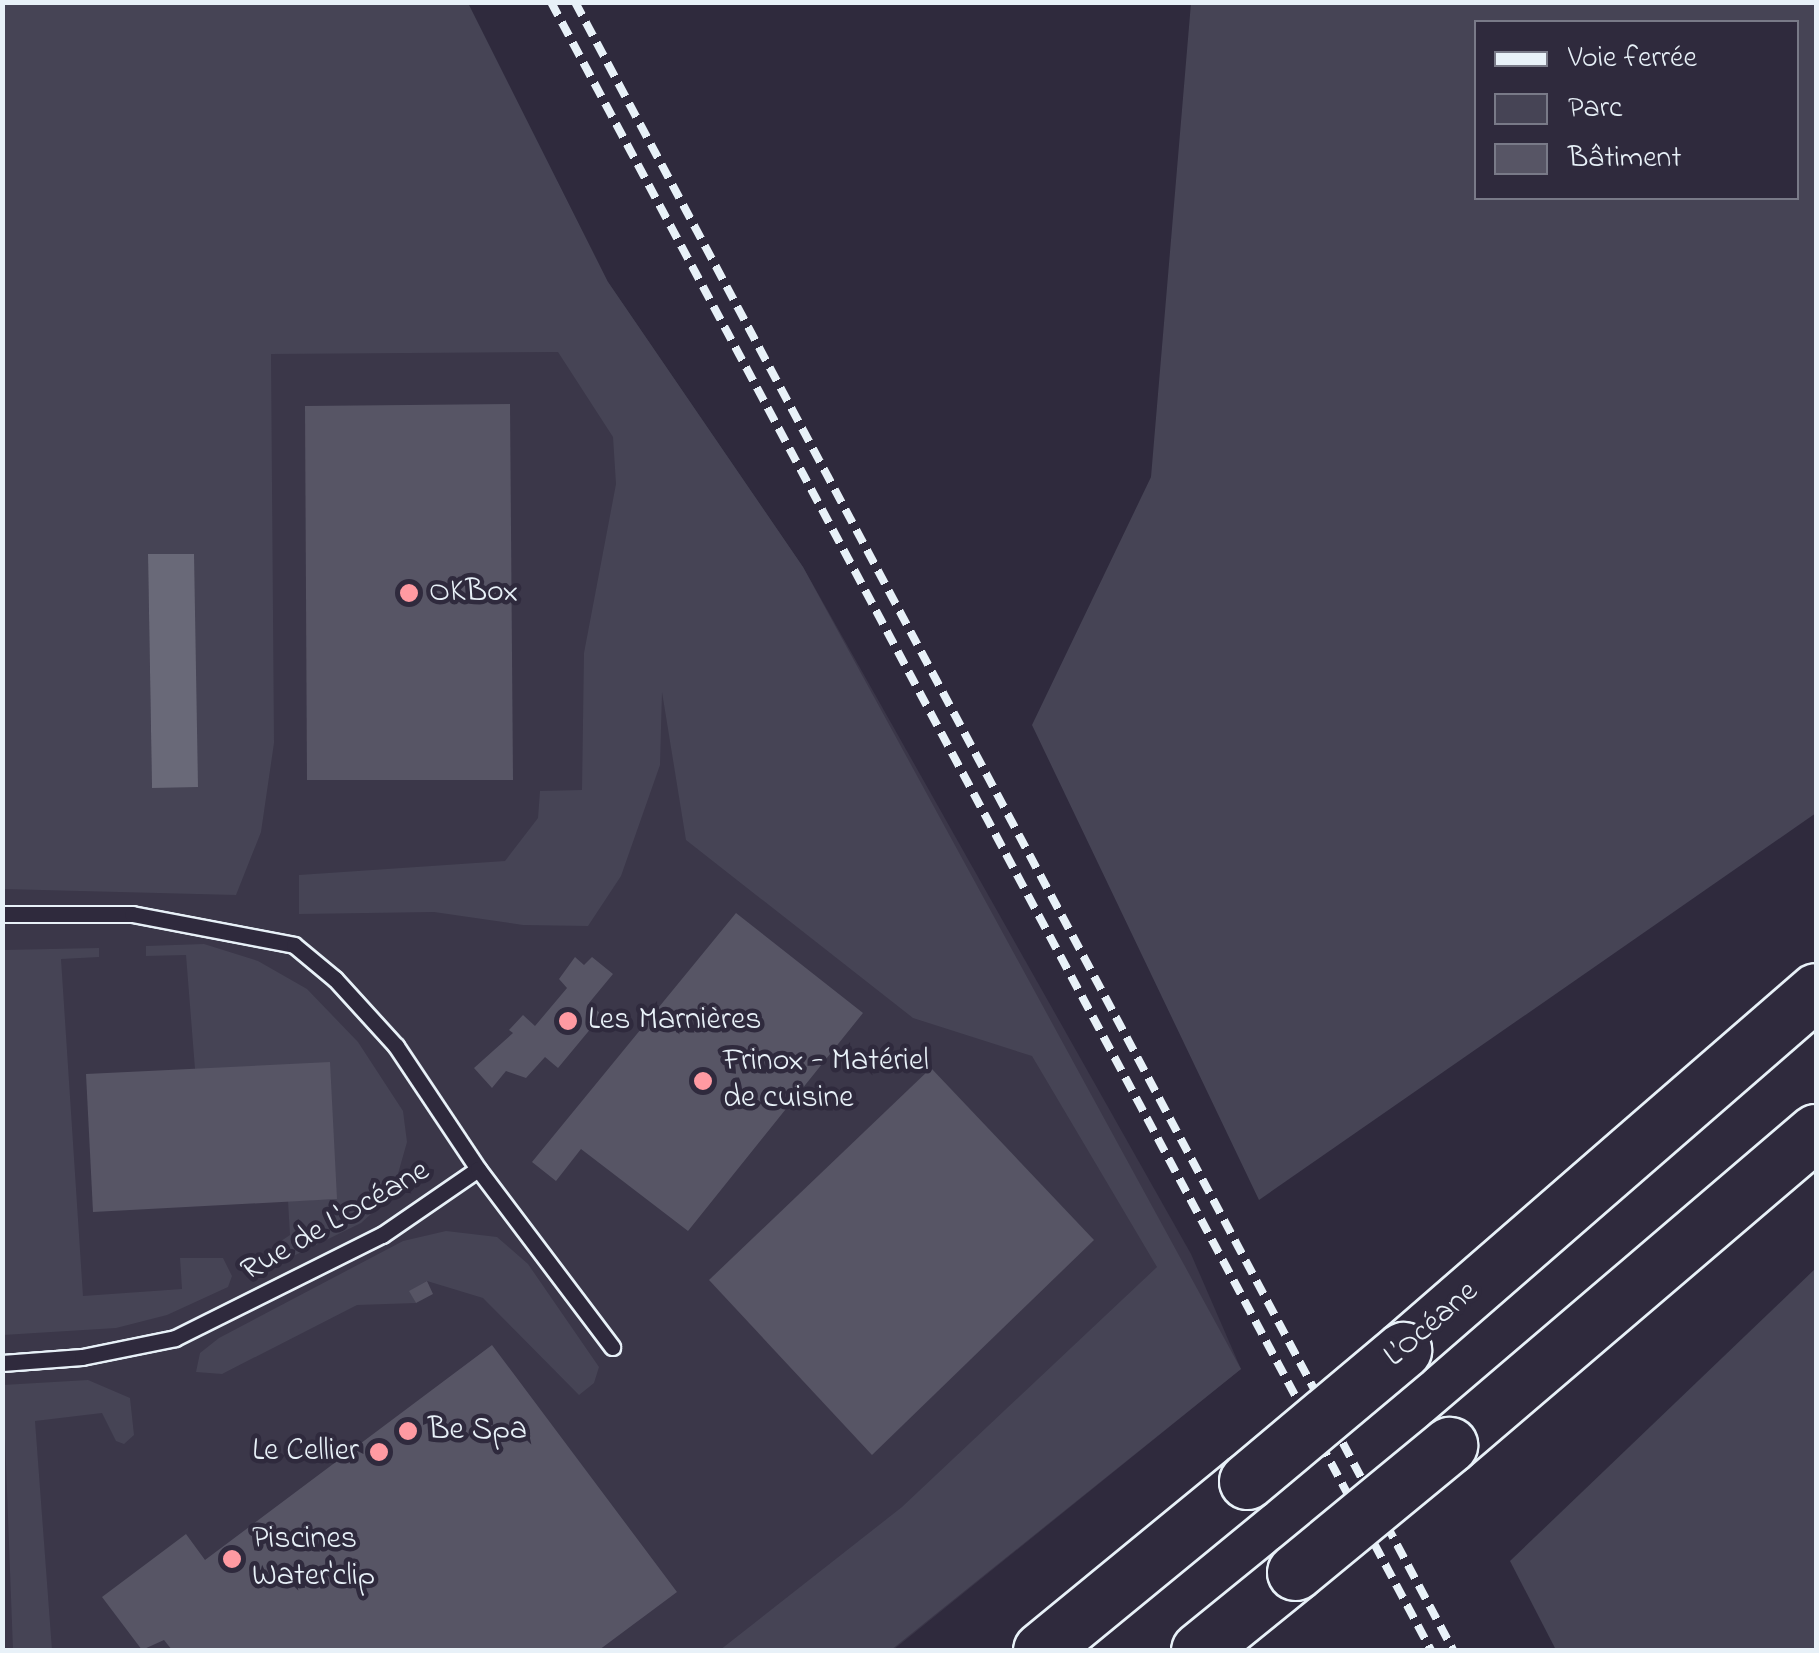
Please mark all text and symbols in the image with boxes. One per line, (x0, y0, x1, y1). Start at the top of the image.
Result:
legend (1474, 20, 1799, 200)
text: Voie ferrée (1568, 37, 1697, 81)
text: Parc (1568, 87, 1622, 131)
text: Bâtiment (1568, 137, 1681, 181)
place label: OKBox (429, 574, 518, 612)
marker: OKBox (398, 582, 420, 604)
place label: Les Marnières (588, 1002, 762, 1040)
marker: Les Marnières (557, 1010, 579, 1032)
place label: Frinox - Matériel de cuisine (723, 1044, 929, 1119)
marker: Frinox - Matériel de cuisine (692, 1070, 714, 1092)
street label: Rue de L'Océane (235, 1153, 437, 1291)
street label: L’Océane (1377, 1274, 1487, 1376)
place label: Be Spa (428, 1412, 527, 1450)
marker: Be Spa (397, 1420, 419, 1442)
place label: Le Cellier (252, 1433, 359, 1471)
marker: Le Cellier (368, 1441, 390, 1463)
place label: Piscines Water'clip (252, 1522, 375, 1597)
marker: Piscines Water'clip (221, 1548, 243, 1570)

